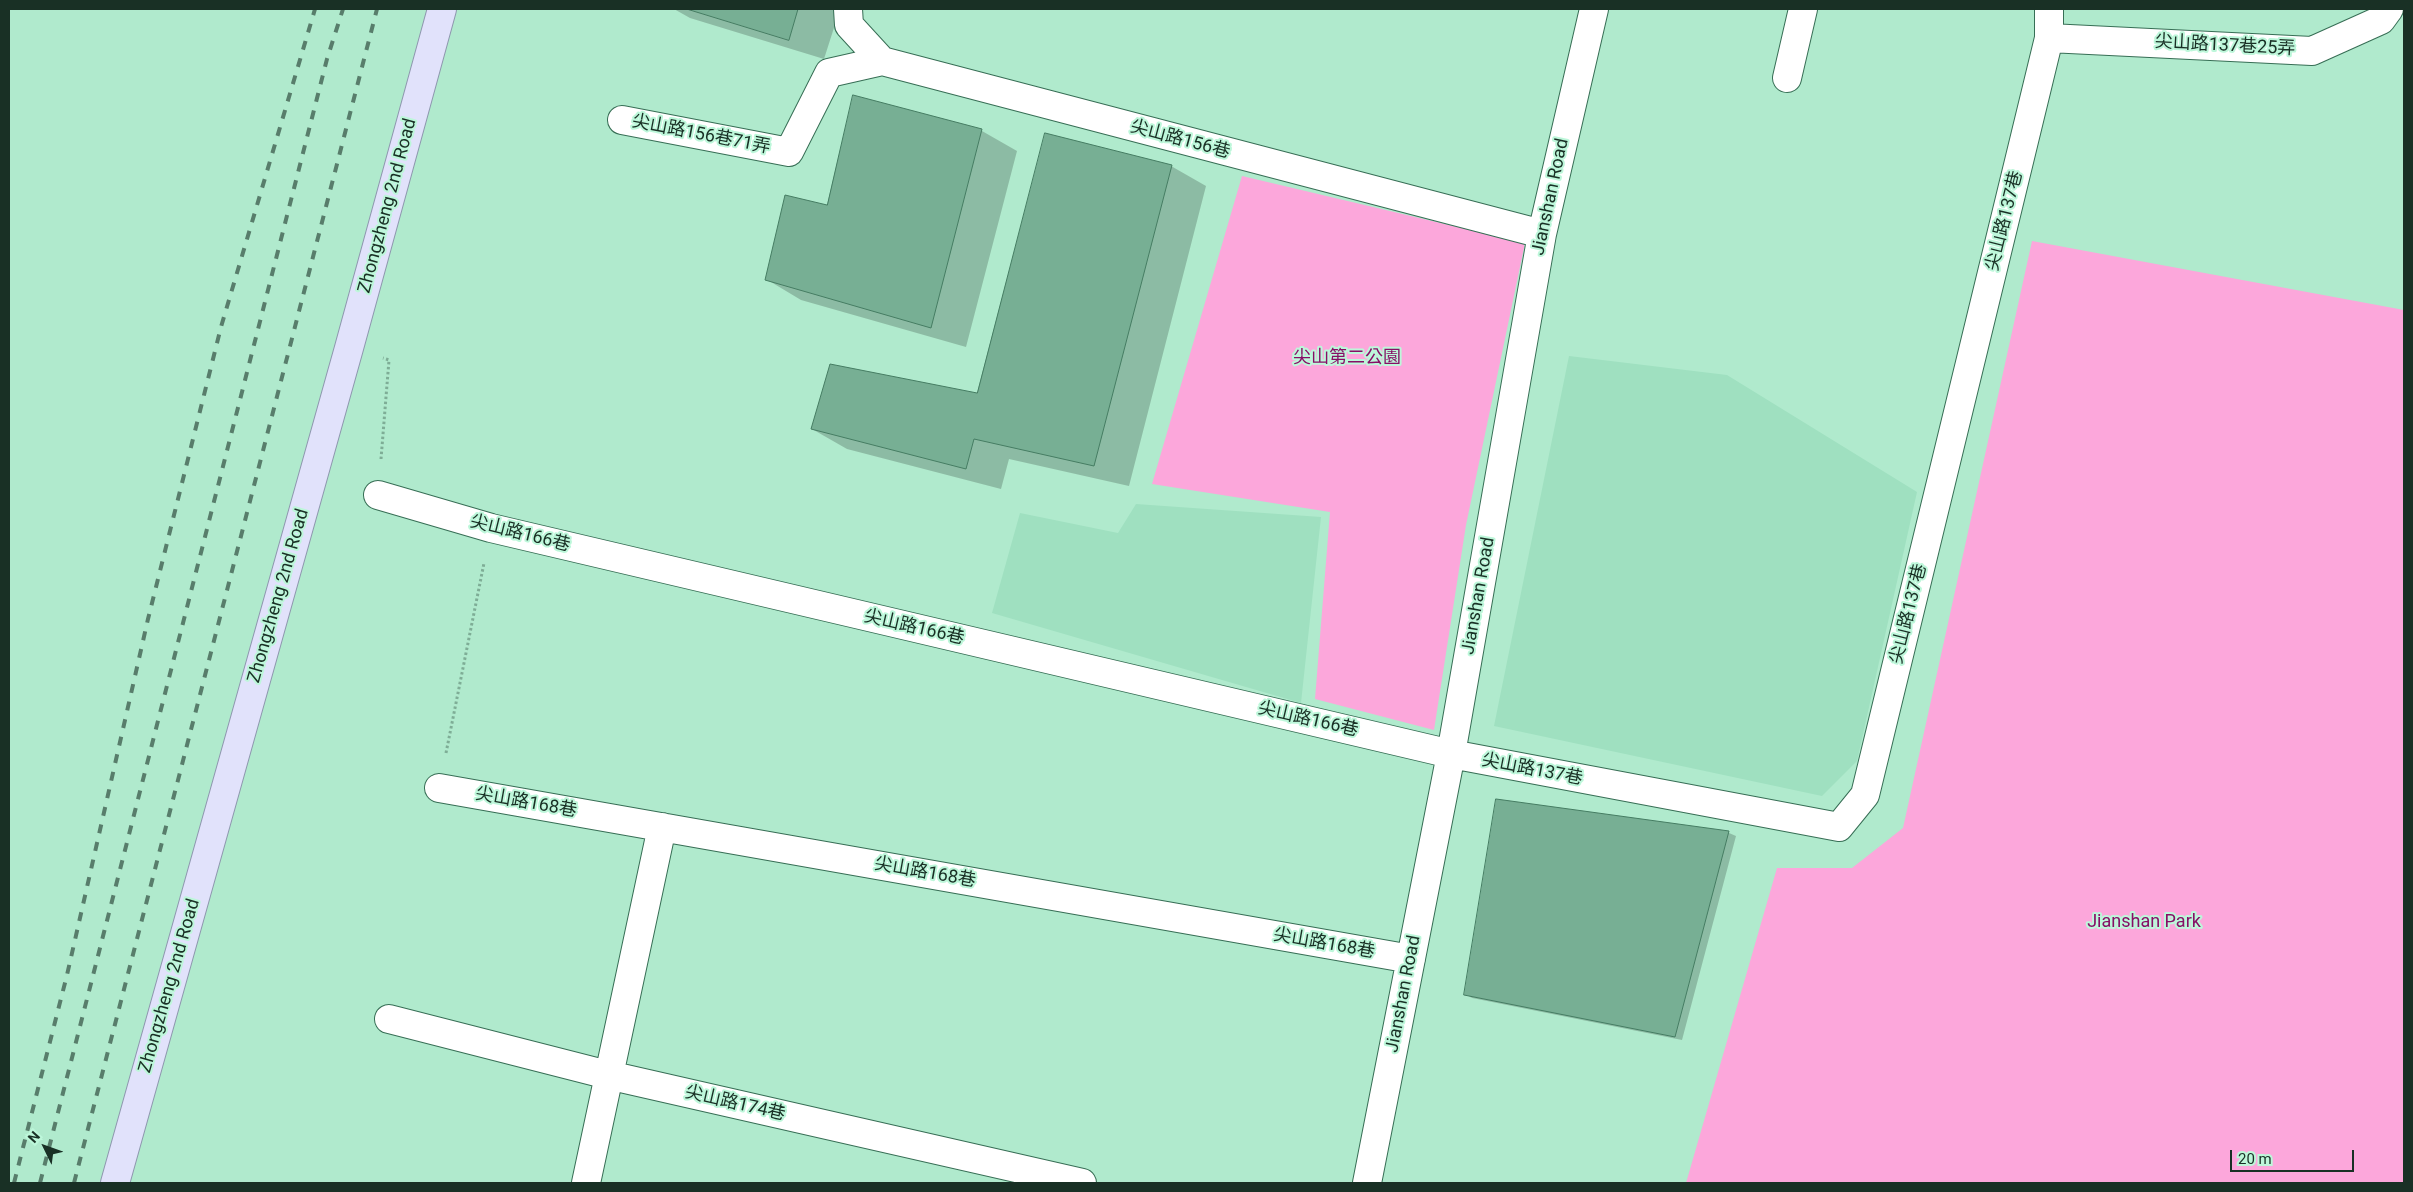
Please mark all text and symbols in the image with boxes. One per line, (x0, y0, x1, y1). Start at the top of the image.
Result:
street label: 尖山路137巷25弄 (2154, 32, 2296, 60)
street label: 尖山路156巷71弄 (630, 111, 772, 159)
street label: Zhongzheng 2nd Road (354, 116, 422, 296)
street label: 尖山路156巷 (1128, 116, 1232, 164)
street label: Jianshan Road (1528, 137, 1574, 257)
street label: 尖山路137巷 (1982, 169, 2028, 273)
park label: 尖山第二公園 (1293, 347, 1401, 369)
street label: Zhongzheng 2nd Road (244, 507, 314, 685)
street label: 尖山路166巷 (468, 511, 572, 557)
street label: Jianshan Road (1458, 536, 1500, 656)
street label: 尖山路137巷 (1886, 562, 1932, 666)
street label: 尖山路166巷 (862, 606, 966, 650)
street label: 尖山路166巷 (1256, 698, 1360, 742)
street label: 尖山路137巷 (1480, 750, 1584, 790)
street label: 尖山路168巷 (474, 783, 578, 823)
street label: 尖山路168巷 (873, 853, 977, 893)
street label: Zhongzheng 2nd Road (135, 897, 205, 1075)
park label: Jianshan Park (2087, 911, 2201, 933)
street label: 尖山路168巷 (1272, 924, 1376, 964)
street label: Jianshan Road (1382, 934, 1426, 1054)
street label: 尖山路174巷 (683, 1082, 787, 1126)
north arrow (20, 1122, 70, 1172)
text: N (25, 1128, 43, 1146)
scale bar (2233, 1140, 2357, 1172)
text: 20 m (2238, 1150, 2272, 1168)

